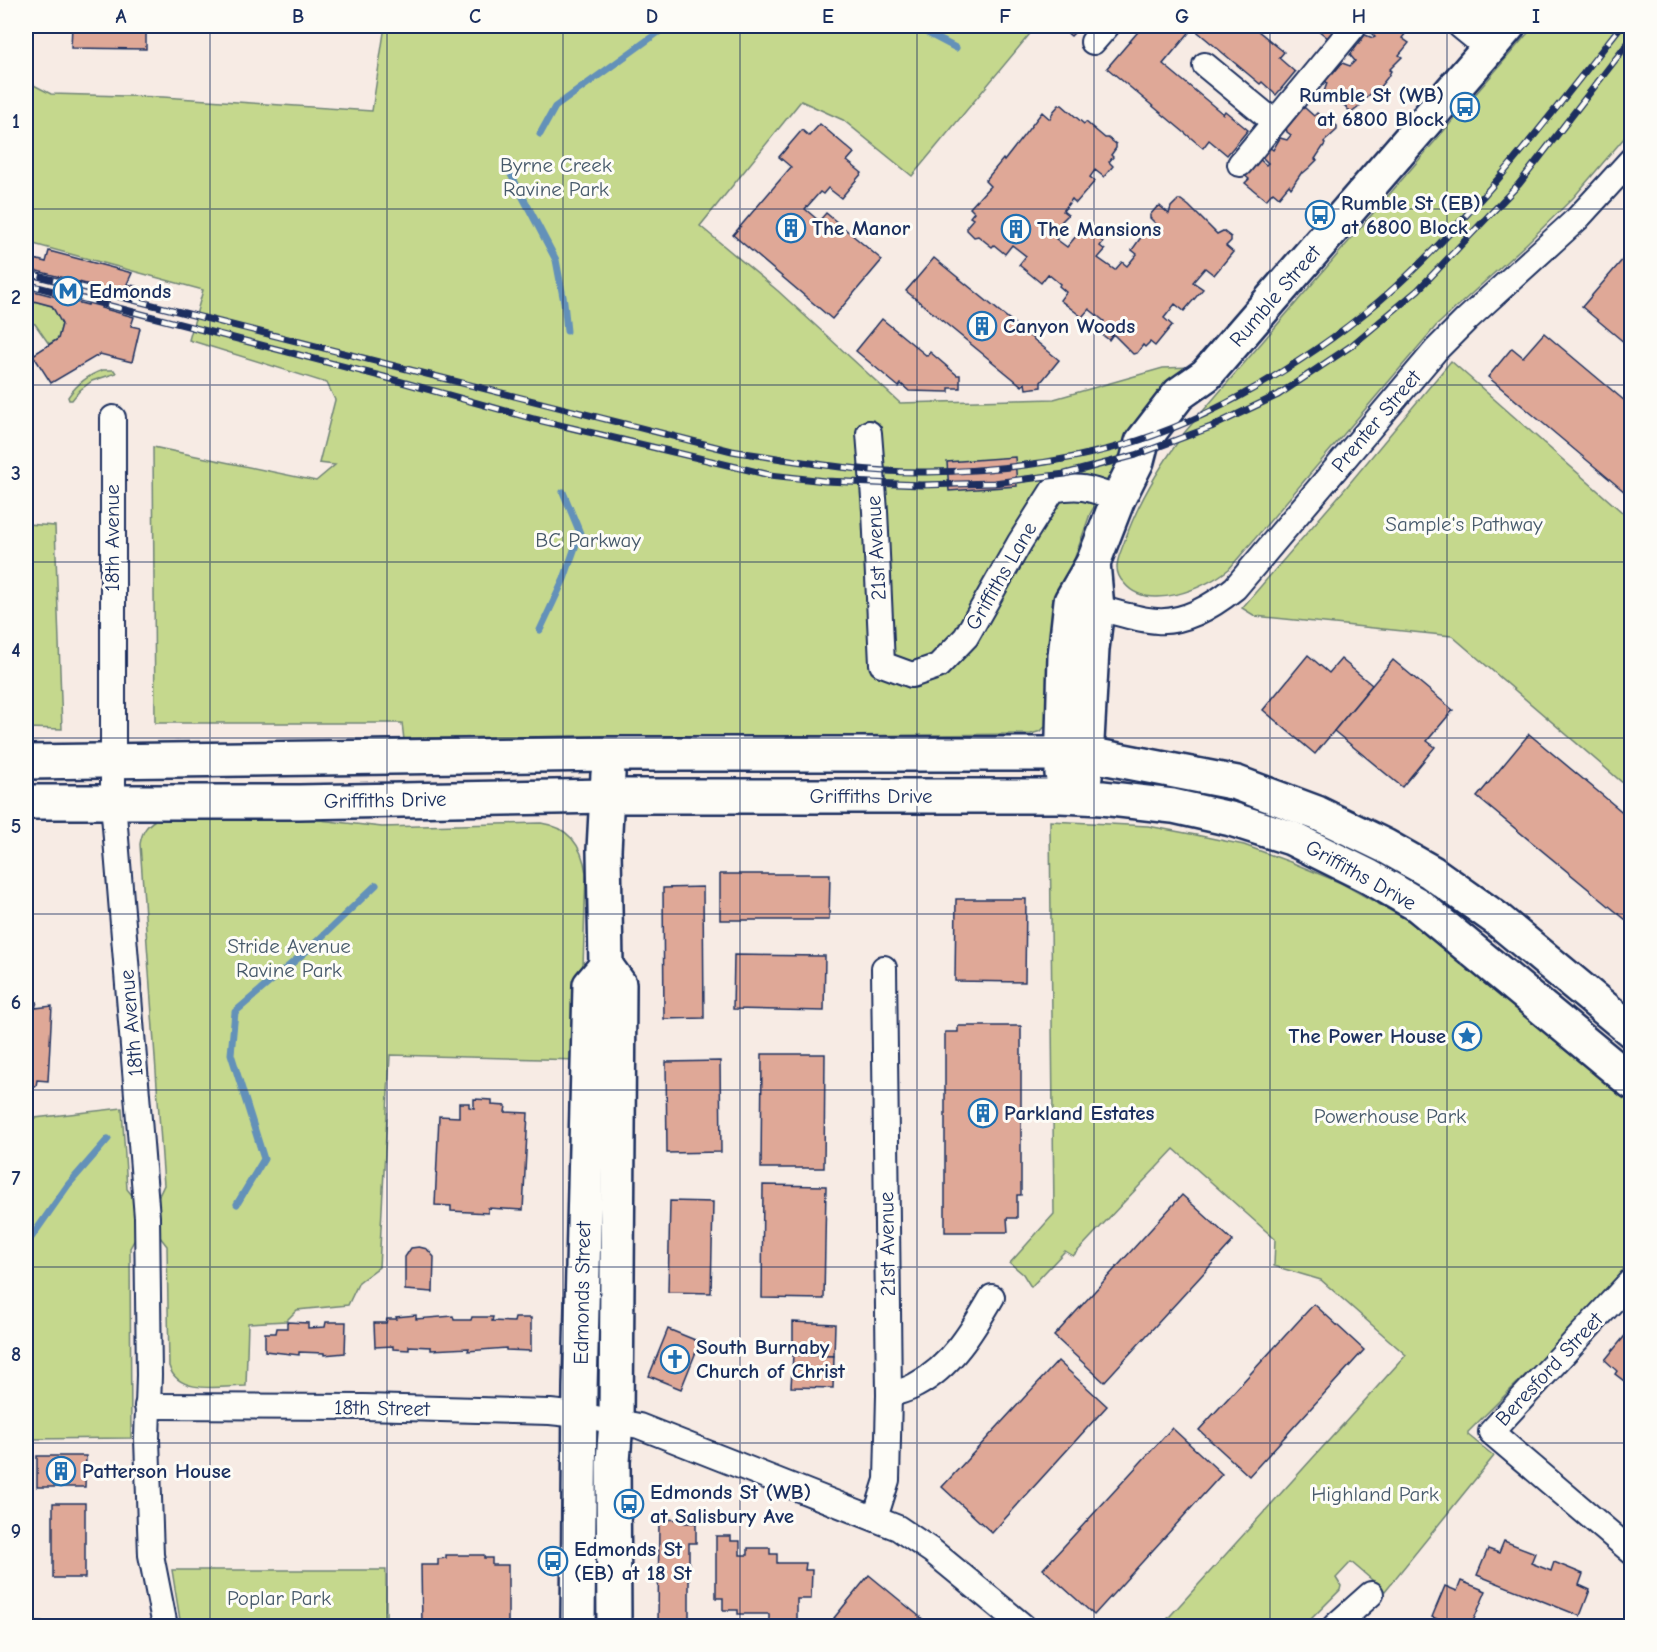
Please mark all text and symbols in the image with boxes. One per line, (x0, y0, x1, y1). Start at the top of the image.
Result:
text: A (115, 5, 127, 28)
text: B (292, 5, 304, 28)
text: C (469, 5, 481, 28)
text: D (646, 5, 658, 28)
text: E (822, 5, 834, 28)
text: F (999, 5, 1011, 28)
text: G (1175, 5, 1189, 28)
text: H (1352, 5, 1366, 28)
text: I (1532, 5, 1540, 28)
place label: Rumble St (WB) at 6800 Block (1299, 83, 1445, 131)
bus stop icon: Rumble St (WB) at 6800 Block (1449, 91, 1481, 123)
text: 1 (12, 110, 20, 133)
park label: Byrne Creek Ravine Park (500, 153, 612, 201)
place label: Rumble St (EB) at 6800 Block (1341, 191, 1481, 239)
bus stop icon: Rumble St (EB) at 6800 Block (1304, 199, 1336, 231)
building icon: The Manor (775, 212, 807, 244)
building icon: The Mansions (1000, 213, 1032, 245)
place label: The Manor (812, 216, 911, 240)
place label: The Mansions (1037, 217, 1161, 241)
street label: Rumble Street (1224, 240, 1326, 352)
metro station icon: Edmonds (52, 275, 84, 307)
place label: Edmonds (89, 279, 171, 303)
text: 2 (11, 286, 21, 309)
building icon: Canyon Woods (966, 310, 998, 342)
place label: Canyon Woods (1003, 314, 1135, 338)
street label: Prenter Street (1326, 364, 1426, 477)
text: 3 (11, 462, 21, 485)
street label: 18th Avenue (100, 484, 124, 592)
street label: 21st Avenue (861, 495, 891, 601)
park label: Sample's Pathway (1385, 512, 1543, 536)
street label: Griffiths Lane (960, 518, 1042, 634)
park label: BC Parkway (535, 528, 641, 552)
text: 4 (11, 639, 21, 662)
street label: Griffiths Drive (810, 784, 932, 808)
street label: Griffiths Drive (323, 787, 447, 813)
text: 5 (11, 815, 21, 838)
street label: Griffiths Drive (1301, 835, 1421, 915)
park label: Stride Avenue Ravine Park (227, 934, 351, 982)
street label: 18th Avenue (114, 968, 148, 1078)
text: 6 (11, 991, 21, 1014)
place icon: The Power House (1451, 1020, 1483, 1052)
place label: The Power House (1288, 1024, 1446, 1048)
building icon: Parkland Estates (967, 1097, 999, 1129)
place label: Parkland Estates (1004, 1101, 1155, 1125)
park label: Powerhouse Park (1314, 1104, 1466, 1128)
text: 7 (12, 1167, 21, 1190)
street label: 21st Avenue (874, 1191, 900, 1297)
street label: Edmonds Street (569, 1220, 595, 1365)
street label: Beresford Street (1490, 1307, 1608, 1431)
place label: South Burnaby Church of Christ (696, 1335, 846, 1383)
text: 8 (11, 1343, 21, 1366)
church icon: South Burnaby Church of Christ (659, 1343, 691, 1375)
street label: 18th Street (334, 1395, 431, 1421)
building icon: Patterson House (45, 1455, 77, 1487)
place label: Patterson House (82, 1459, 231, 1483)
place label: Edmonds St (WB) at Salisbury Ave (650, 1480, 811, 1528)
park label: Highland Park (1311, 1482, 1439, 1506)
bus stop icon: Edmonds St (WB) at Salisbury Ave (613, 1488, 645, 1520)
text: 9 (11, 1520, 21, 1543)
place label: Edmonds St (EB) at 18 St (574, 1537, 693, 1585)
bus stop icon: Edmonds St (EB) at 18 St (537, 1545, 569, 1577)
park label: Poplar Park (227, 1586, 331, 1610)

